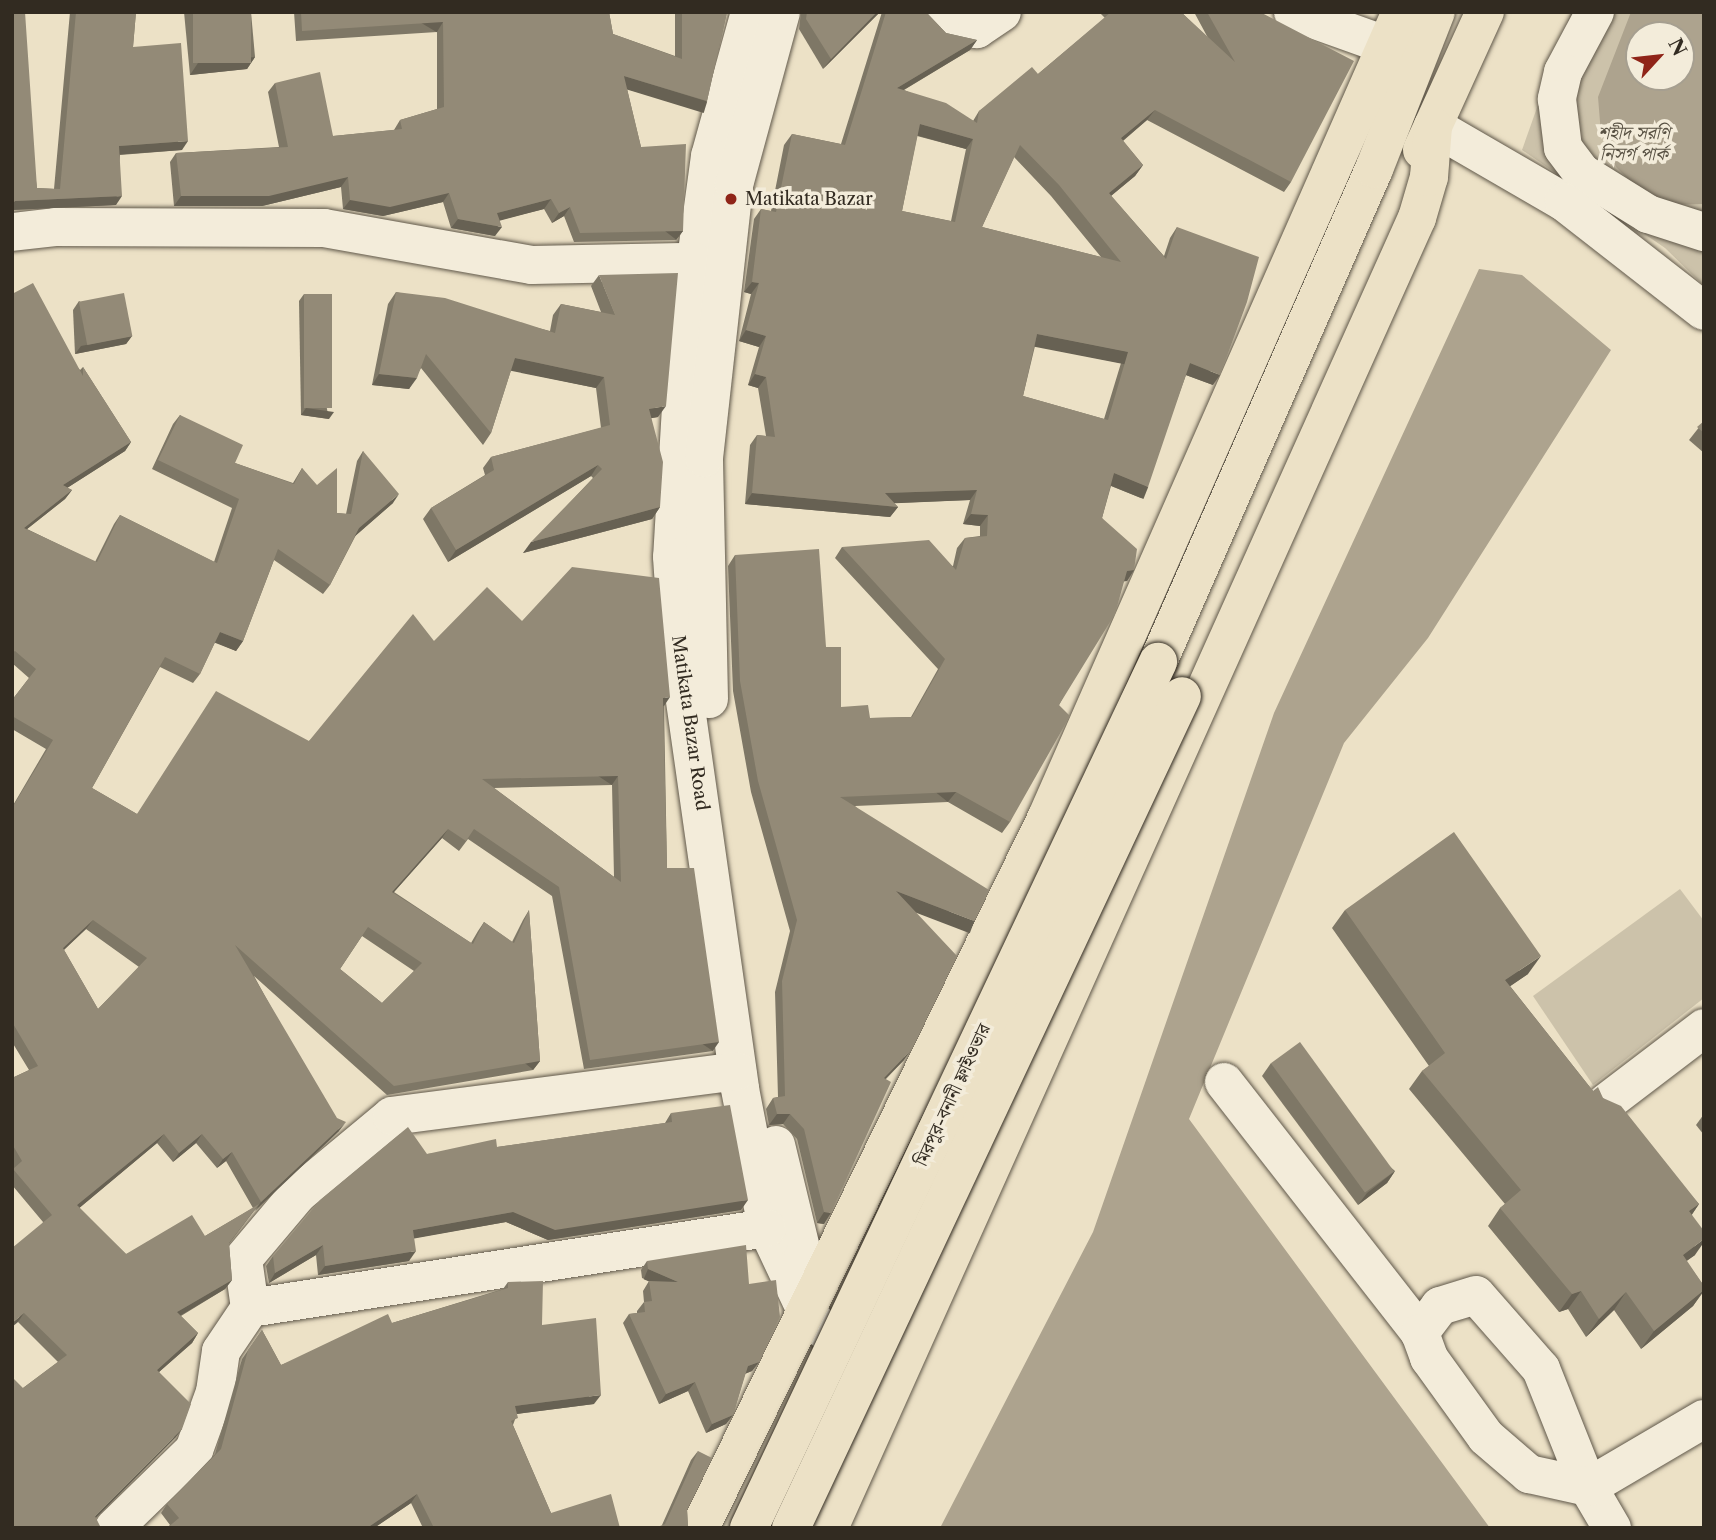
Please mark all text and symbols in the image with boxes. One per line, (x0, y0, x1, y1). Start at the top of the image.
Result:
north arrow (1625, 21, 1695, 91)
text: N (1663, 35, 1691, 60)
park label: শহীদ সরণি নিসর্গ পার্ক (1598, 123, 1670, 166)
place label: Matikata Bazar (745, 188, 873, 210)
marker: Matikata Bazar (723, 191, 739, 207)
street label: Matikata Bazar Road (667, 634, 713, 812)
street label: মিরপুর-বনানী ফ্লাইওভার (911, 1020, 995, 1170)

